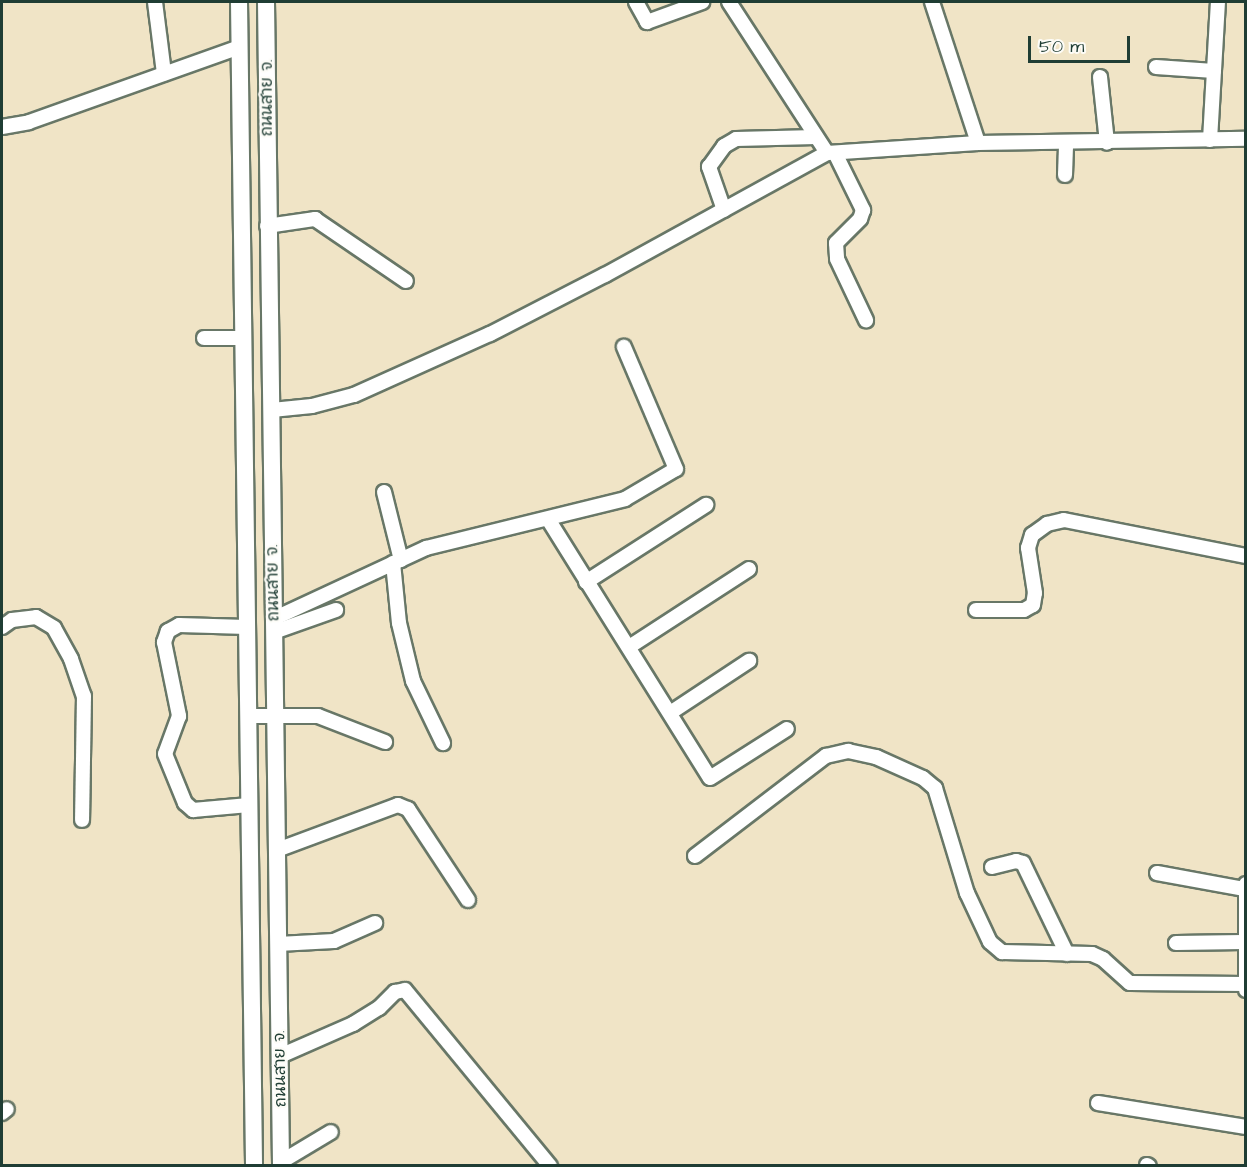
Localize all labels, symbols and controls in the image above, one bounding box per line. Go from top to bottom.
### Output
scale bar [1031,24,1133,62]
text: 50 m [1039,34,1084,59]
street label: ถนนสาย จ. [257,60,277,136]
street label: ถนนสาย จ. [263,544,283,622]
street label: ถนนสาย จ. [270,1030,290,1108]

